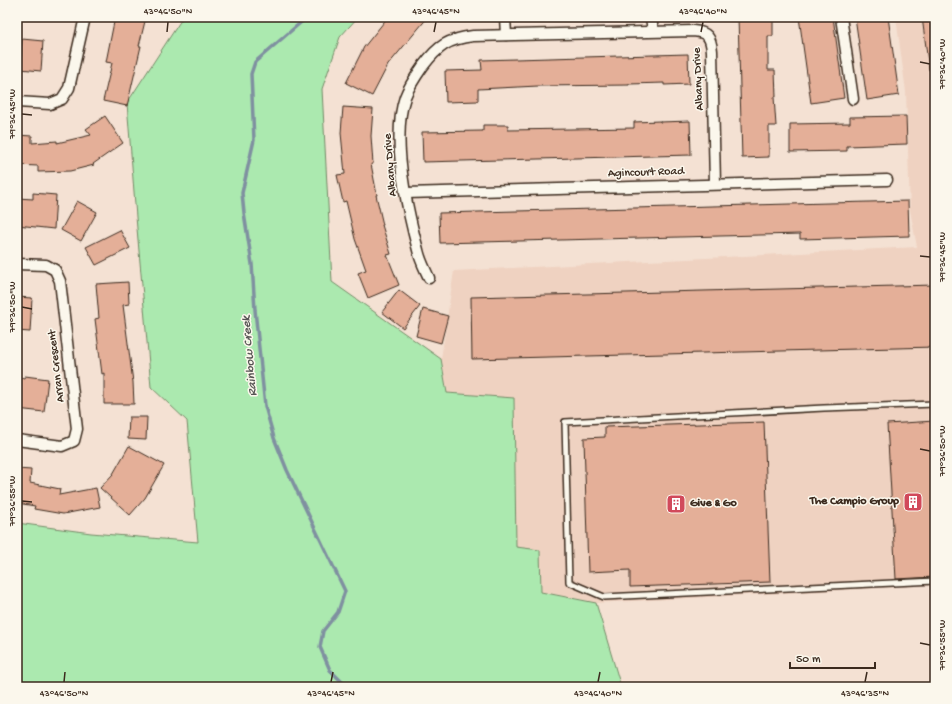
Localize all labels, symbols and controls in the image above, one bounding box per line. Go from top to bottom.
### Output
text: 43°46'50"N [144,6,193,18]
text: 43°46'45"N [412,6,460,18]
text: 43°46'40"N [679,6,727,18]
text: 79°36'40"W [937,38,949,90]
street label: Albany Drive [690,46,708,111]
text: 79°36'45"W [7,88,19,140]
street label: Albany Drive [381,132,401,197]
street label: Agincourt Road [608,165,685,181]
text: 79°36'45"W [937,231,949,283]
text: 79°36'50"W [7,281,19,334]
water label: Rainbow Creek [239,314,261,397]
street label: Arran Crescent [45,328,68,403]
text: 79°36'50"W [937,425,949,478]
text: 79°36'55"W [7,475,19,527]
building icon: The Campio Group [902,491,924,513]
building icon: Give & Go [665,493,687,515]
place label: The Campio Group [809,495,899,509]
place label: Give & Go [690,497,737,511]
text: 79°36'55"W [937,619,949,671]
scale bar [790,644,875,670]
text: 50 m [796,653,821,667]
text: 43°46'50"N [40,688,89,700]
text: 43°46'45"N [307,688,355,700]
text: 43°46'40"N [574,688,622,700]
text: 43°46'35"N [841,688,889,700]

